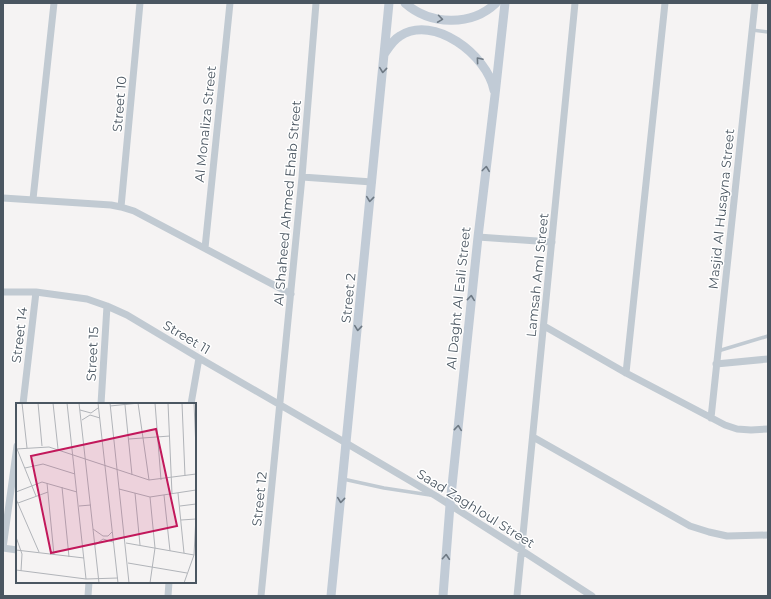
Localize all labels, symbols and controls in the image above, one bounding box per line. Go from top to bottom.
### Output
one-way arrow [437,14,443,23]
one-way arrow [477,58,484,65]
street label: Al Monaliza Street [191,65,219,183]
one-way arrow [379,67,388,73]
street label: Street 10 [109,75,129,133]
street label: Al Shaheed Ahmed Ehab Street [270,100,304,306]
street label: Masjid Al Husayna Street [705,128,737,290]
one-way arrow [481,166,490,172]
one-way arrow [366,196,375,202]
street label: Lamsah Aml Street [523,212,551,338]
street label: Al Daght Al Eali Street [443,226,473,370]
street label: Street 2 [337,272,359,324]
one-way arrow [467,295,476,301]
street label: Street 14 [8,306,30,364]
street label: Street 11 [161,317,213,357]
one-way arrow [353,325,362,331]
street label: Street 15 [83,326,101,382]
inset map [16,403,196,583]
one-way arrow [453,425,462,431]
street label: Saad Zaghloul Street [414,465,538,551]
street label: Street 12 [248,471,270,527]
one-way arrow [336,497,345,503]
one-way arrow [441,554,450,560]

